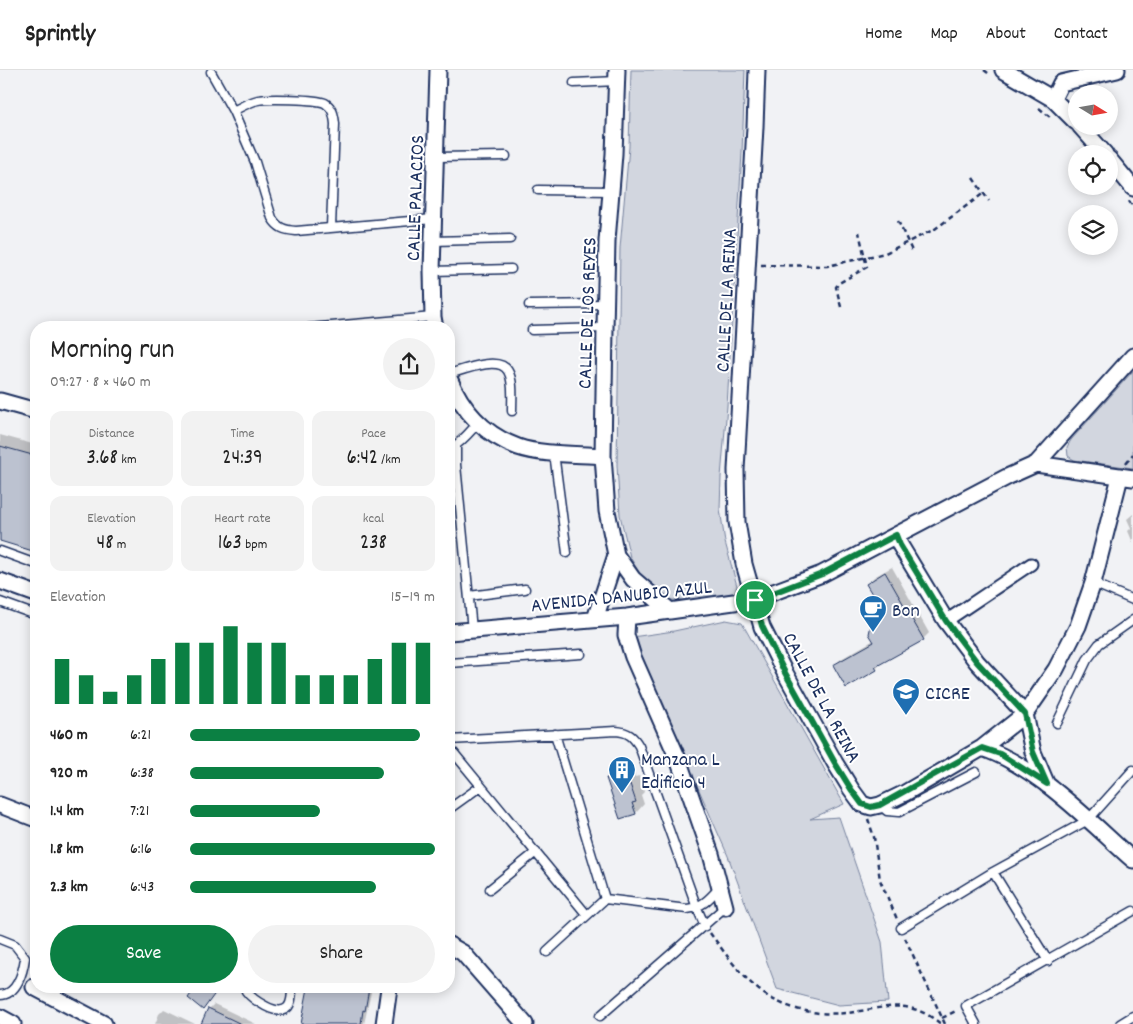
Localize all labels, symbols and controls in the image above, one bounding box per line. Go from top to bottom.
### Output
text: Sprintly [25,18,95,52]
text: Home [865,22,902,47]
text: Map [930,22,958,47]
text: About [986,22,1026,47]
text: Contact [1054,22,1108,47]
north arrow [1068,85,1118,135]
map controls [1068,85,1118,255]
street label: CALLE PALACIOS [401,134,433,262]
button: locate [1068,145,1118,195]
button: layers [1068,205,1118,255]
street label: CALLE DE LA REINA [710,227,746,373]
street label: CALLE DE LOS REYES [572,237,606,390]
text: Morning run [50,332,174,372]
button: share [383,338,435,390]
text: 09:27 · 8 × 460 m [50,371,151,394]
text: Distance [89,424,134,444]
text: Time [231,424,254,444]
text: Pace [361,424,386,444]
text: 3.68 [86,444,118,474]
text: 24:39 [222,444,263,474]
text: 6:42 [346,444,378,474]
text: km [118,450,137,470]
text: /km [378,450,401,470]
text: Elevation [87,509,136,529]
text: Heart rate [214,509,271,529]
text: kcal [363,509,384,529]
text: 48 [97,529,114,559]
text: 163 [218,529,242,559]
text: 238 [360,529,387,559]
text: m [114,535,126,555]
text: bpm [242,535,267,555]
street label: AVENIDA DANUBIO AZUL [530,575,713,621]
pin [734,579,776,621]
text: Elevation [50,586,106,609]
text: 15–19 m [391,586,435,609]
icon: arrive [741,586,769,614]
cafe icon: Bon [858,594,888,633]
place label: Bon [892,598,920,626]
street label: CALLE DE LA REINA [774,628,867,769]
school or university icon: CICRE [891,677,921,716]
place label: CICRE [925,681,970,709]
text: 460 m [50,724,88,747]
text: 6:21 [130,724,151,747]
place label: Manzana L Edificio 4 [641,747,720,798]
building icon: Manzana L Edificio 4 [607,755,637,794]
text: 920 m [50,762,88,785]
text: 6:38 [130,762,154,785]
text: 1.4 km [50,800,84,823]
text: 7:21 [130,800,149,823]
text: 1.8 km [50,838,84,861]
text: 6:16 [130,838,152,861]
text: 2.3 km [50,876,88,899]
text: 6:43 [130,876,154,899]
button: Save [50,925,238,983]
button: Share [248,925,435,983]

